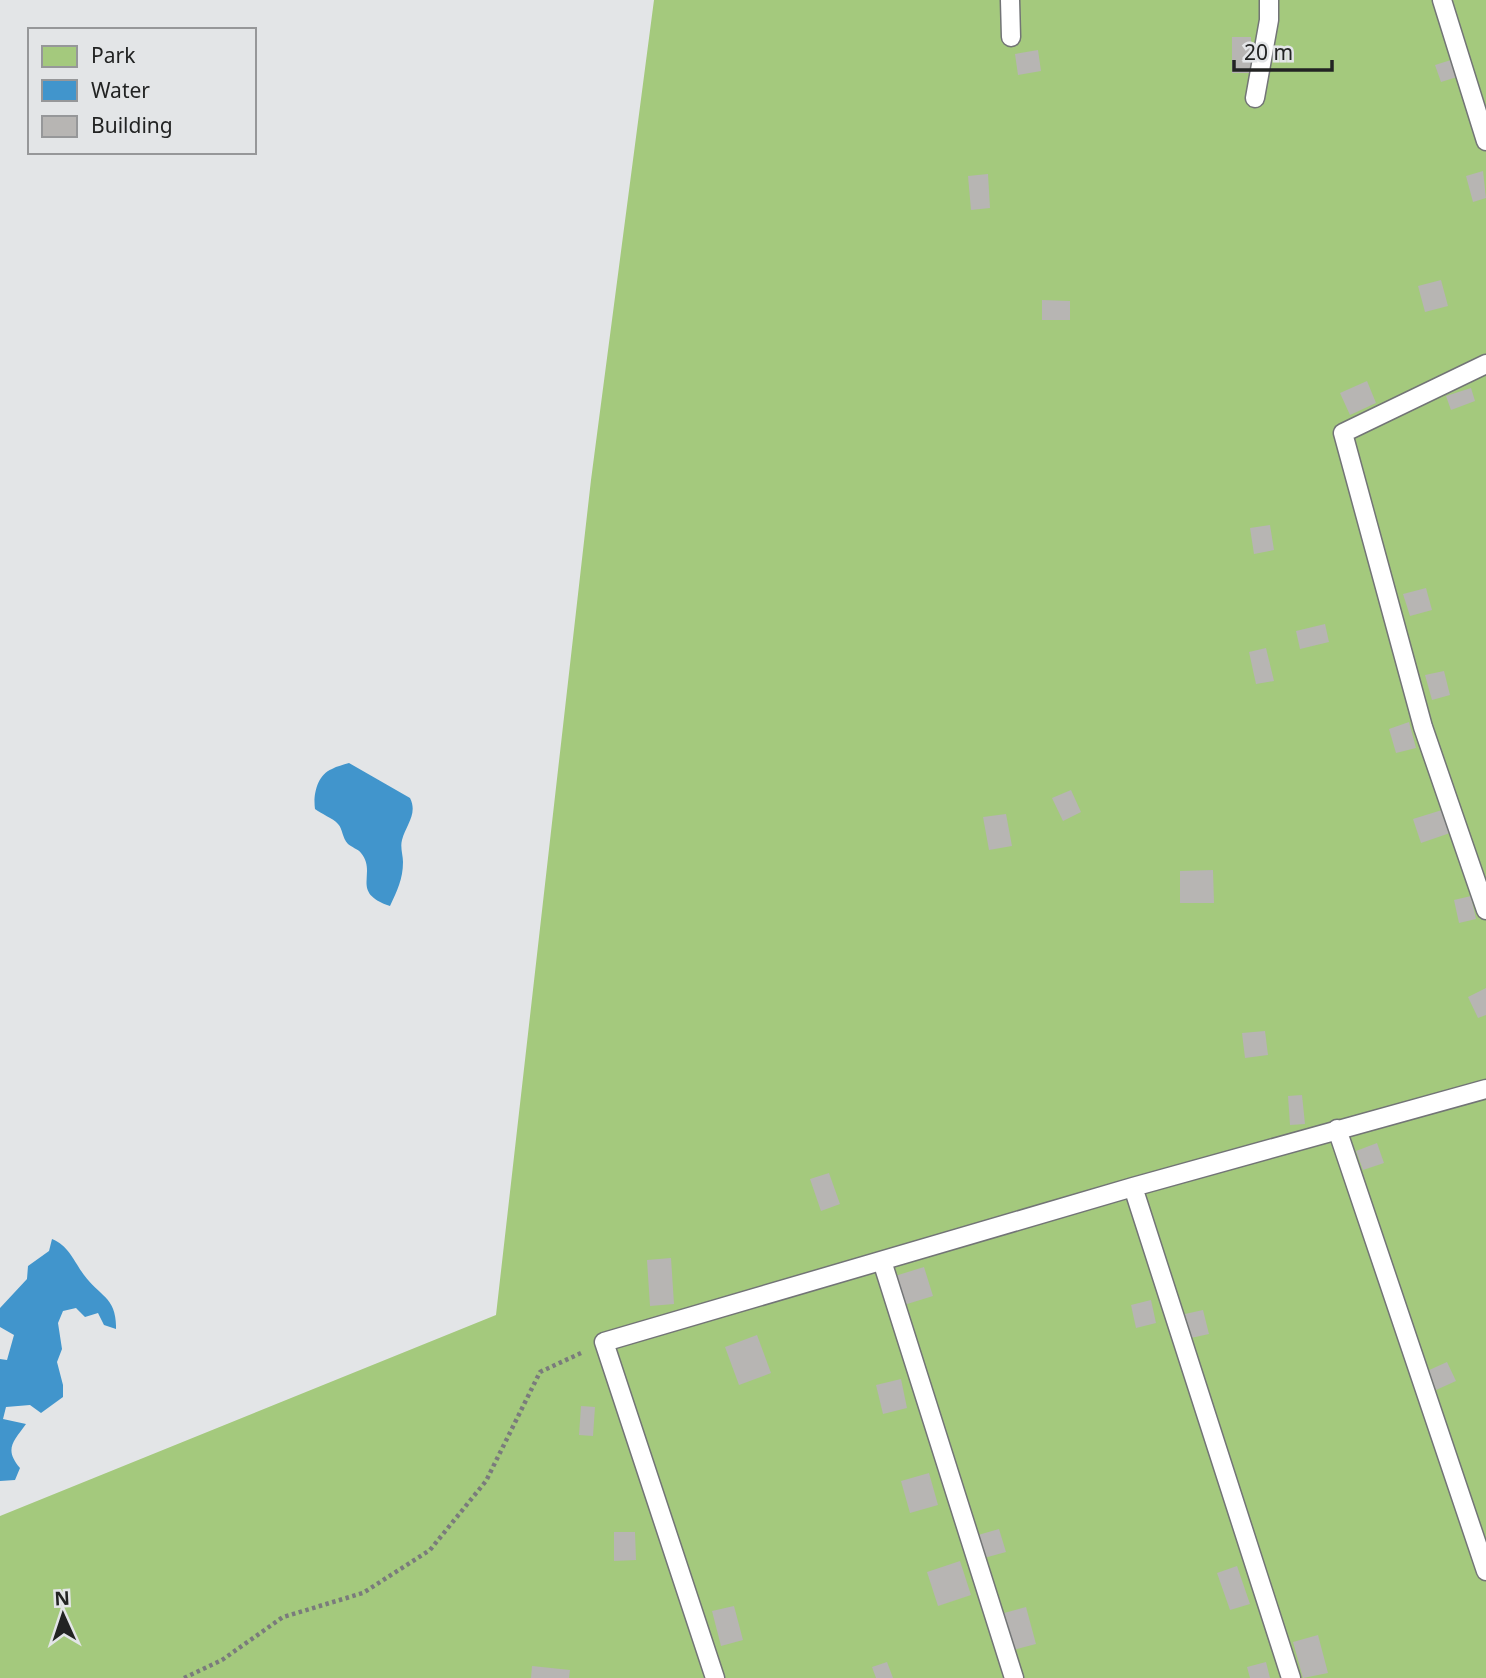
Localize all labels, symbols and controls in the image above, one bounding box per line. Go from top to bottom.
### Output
legend [28,28,256,154]
scale bar [1234,28,1332,72]
text: 20 m [1244,38,1293,66]
text: Park [91,41,136,69]
text: Water [91,76,150,104]
text: Building [91,111,173,139]
north arrow [28,1580,98,1650]
text: N [54,1585,71,1611]

